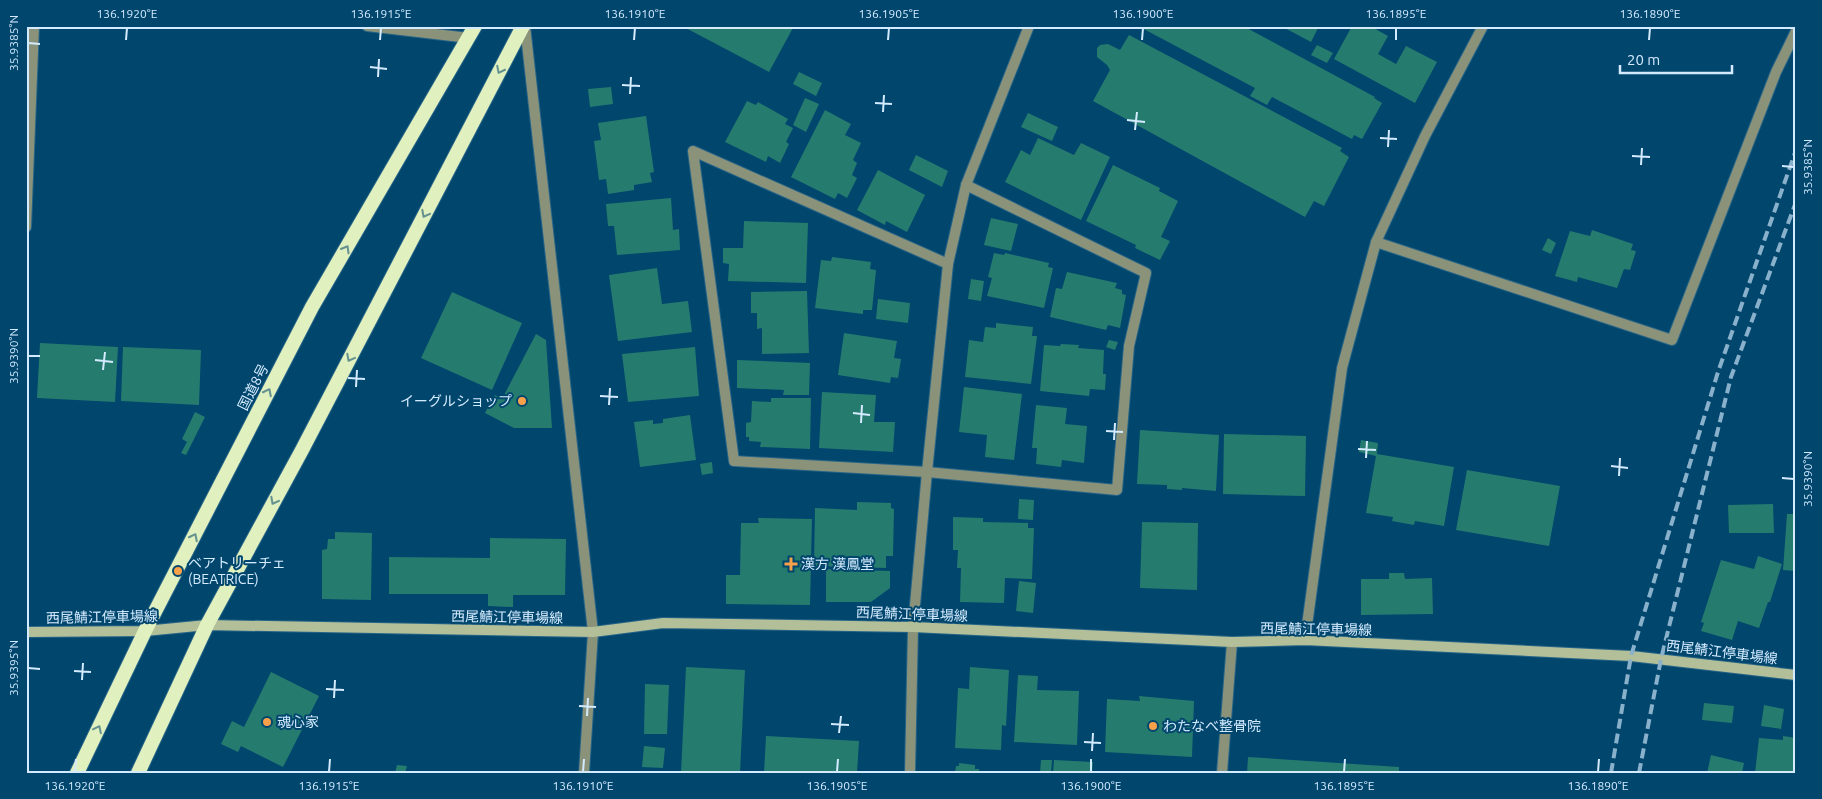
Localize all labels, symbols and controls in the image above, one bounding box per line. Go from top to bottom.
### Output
text: 136.1920°E [97,7,158,20]
text: 136.1915°E [351,7,412,20]
text: 136.1910°E [605,7,666,20]
text: 136.1905°E [859,7,920,20]
text: 136.1900°E [1113,7,1174,20]
text: 136.1895°E [1366,7,1427,20]
text: 136.1890°E [1620,7,1681,20]
text: 35.9385°N [7,15,20,71]
scale bar [1620,42,1732,74]
text: 20 m [1627,51,1660,68]
one-way arrow [496,65,506,74]
text: 35.9385°N [1801,139,1814,195]
one-way arrow [421,209,431,218]
one-way arrow [339,246,349,255]
text: 35.9390°N [7,328,20,384]
one-way arrow [346,353,356,362]
street label: 国道8号 [235,361,271,413]
one-way arrow [262,388,272,397]
place label: イーグルショップ [400,393,512,409]
marker: イーグルショップ [516,395,528,407]
text: 35.9390°N [1801,451,1814,507]
one-way arrow [270,496,280,505]
one-way arrow [188,533,198,542]
place label: ベアトリーチェ (BEATRICE) [188,555,286,587]
place label: 漢方 漢鳳堂 [801,556,874,572]
marker: 漢方 漢鳳堂 [785,558,797,570]
marker: ベアトリーチェ (BEATRICE) [172,565,184,577]
street label: 西尾鯖江停車場線 [856,604,968,624]
street label: 西尾鯖江停車場線 [46,608,158,626]
street label: 西尾鯖江停車場線 [451,608,563,626]
street label: 西尾鯖江停車場線 [1260,620,1372,638]
street label: 西尾鯖江停車場線 [1665,637,1779,667]
text: 35.9395°N [7,640,20,696]
place label: 魂心家 [277,714,319,730]
marker: 魂心家 [261,716,273,728]
place label: わたなべ整骨院 [1163,718,1261,734]
marker: わたなべ整骨院 [1147,720,1159,732]
one-way arrow [92,725,102,734]
text: 136.1920°E [45,779,106,792]
text: 136.1915°E [299,779,360,792]
text: 136.1910°E [553,779,614,792]
text: 136.1905°E [807,779,868,792]
text: 136.1900°E [1061,779,1122,792]
text: 136.1895°E [1314,779,1375,792]
text: 136.1890°E [1568,779,1629,792]

